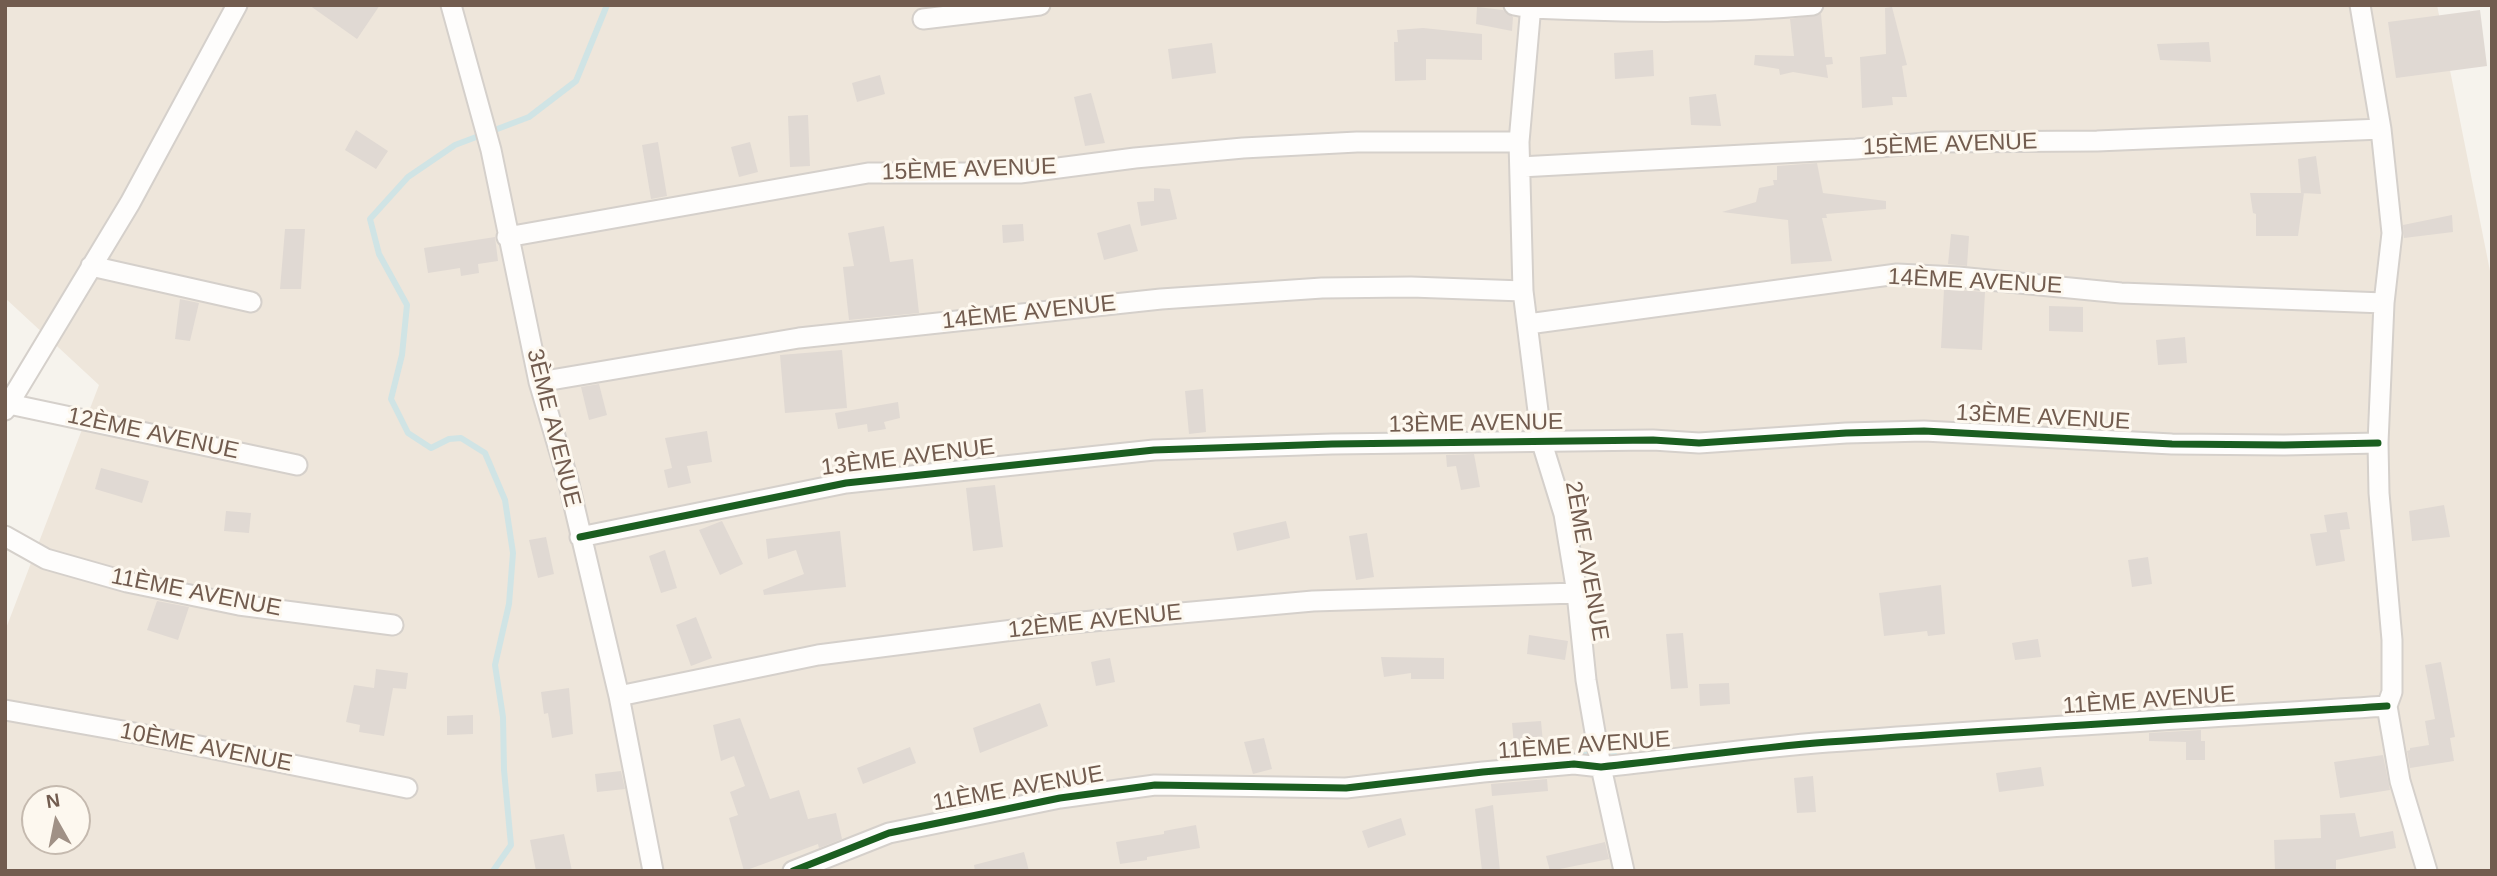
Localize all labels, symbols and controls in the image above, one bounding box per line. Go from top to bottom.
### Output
street label: 15ÈME AVENUE [1862,128,2038,162]
street label: 15ÈME AVENUE [881,153,1057,187]
street label: 14ÈME AVENUE [1887,264,2063,300]
street label: 14ÈME AVENUE [941,290,1117,336]
street label: 3ÈME AVENUE [520,346,586,510]
street label: 13ÈME AVENUE [1955,400,2131,436]
street label: 12ÈME AVENUE [65,402,241,466]
street label: 13ÈME AVENUE [1388,409,1564,439]
street label: 13ÈME AVENUE [820,434,996,482]
street label: 2ÈME AVENUE [1558,479,1614,643]
street label: 11ÈME AVENUE [108,563,284,623]
street label: 12ÈME AVENUE [1007,599,1183,645]
street label: 11ÈME AVENUE [2062,681,2236,721]
street label: 10ÈME AVENUE [118,718,294,778]
street label: 11ÈME AVENUE [1497,726,1671,766]
street label: 11ÈME AVENUE [930,760,1106,818]
north arrow [21,785,91,855]
text: N [45,789,61,812]

